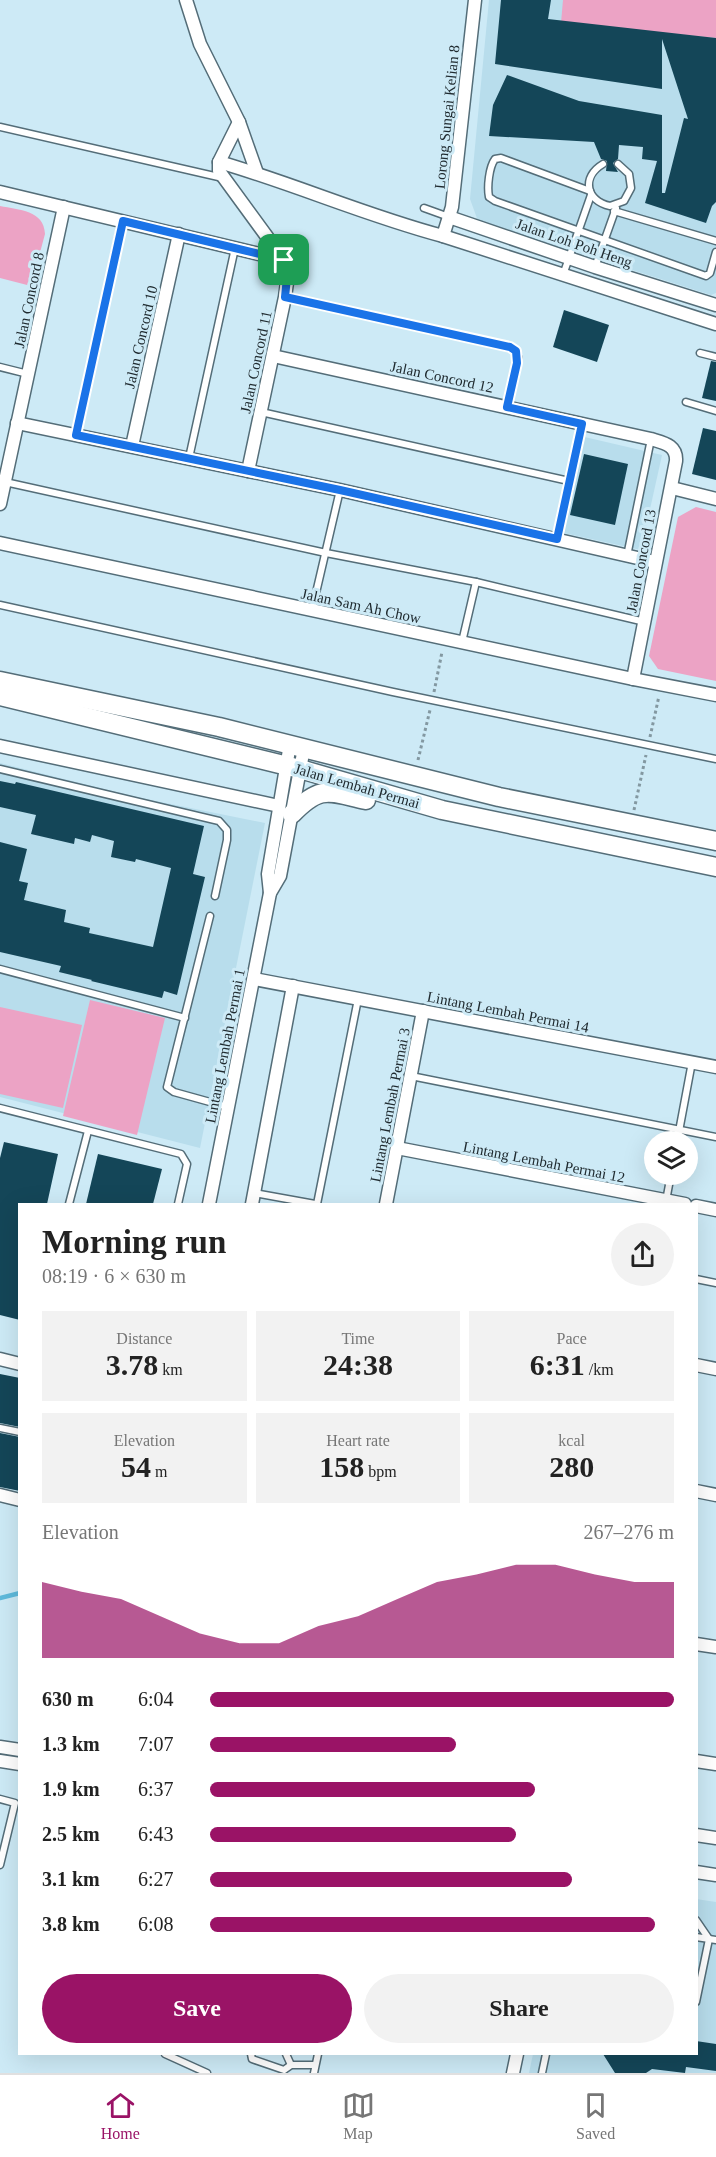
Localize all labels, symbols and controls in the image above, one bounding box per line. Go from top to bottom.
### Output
street label: Lorong Sungai Kelian 8 [431,44,463,190]
street label: Jalan Loh Poh Heng [514,216,635,271]
pin [258,234,309,285]
icon: arrive [267,243,300,276]
street label: Jalan Concord 8 [11,251,47,349]
street label: Jalan Concord 10 [121,284,161,390]
street label: Jalan Concord 11 [237,309,275,415]
street label: Jalan Concord 12 [389,358,495,396]
street label: Jalan Concord 13 [623,508,659,614]
street label: Jalan Sam Ah Chow [300,585,423,627]
street label: Jalan Lembah Permai [292,760,422,812]
street label: Lintang Lembah Permai 1 [202,967,248,1125]
street label: Lintang Lembah Permai 14 [426,988,591,1036]
street label: Lintang Lembah Permai 3 [367,1026,413,1184]
map controls [644,1131,698,1185]
button: layers [644,1131,698,1185]
street label: Lintang Lembah Permai 12 [462,1138,626,1186]
button: share [611,1223,674,1286]
text: Morning run [42,1224,226,1260]
text: 08:19 · 6 × 630 m [42,1265,186,1287]
text: Distance [116,1330,172,1347]
text: Time [341,1330,375,1347]
text: Pace [557,1330,587,1347]
text: 3.78 [106,1348,158,1381]
text: 24:38 [323,1348,393,1381]
text: 6:31 [530,1348,585,1381]
text: km [158,1361,183,1378]
text: /km [585,1361,614,1378]
text: Elevation [114,1432,175,1449]
text: Heart rate [326,1432,390,1449]
text: kcal [558,1432,585,1449]
text: 54 [121,1450,151,1483]
text: 158 [319,1450,364,1483]
text: 280 [549,1450,594,1483]
text: m [151,1463,168,1480]
text: bpm [364,1463,397,1480]
text: Elevation [42,1521,119,1543]
text: 267–276 m [583,1521,674,1543]
text: 630 m [42,1688,94,1710]
text: 6:04 [138,1688,174,1710]
text: 1.3 km [42,1733,100,1755]
text: 7:07 [138,1733,174,1755]
text: 1.9 km [42,1778,100,1800]
text: 6:37 [138,1778,174,1800]
text: 2.5 km [42,1823,100,1845]
text: 6:43 [138,1823,174,1845]
text: 3.1 km [42,1868,100,1890]
text: 6:27 [138,1868,174,1890]
text: 3.8 km [42,1913,100,1935]
text: 6:08 [138,1913,174,1935]
button: Save [42,1974,352,2043]
button: Share [364,1974,674,2043]
tab: Home [101,2089,140,2143]
tab: Map [342,2089,375,2143]
tab: Saved [576,2089,615,2143]

